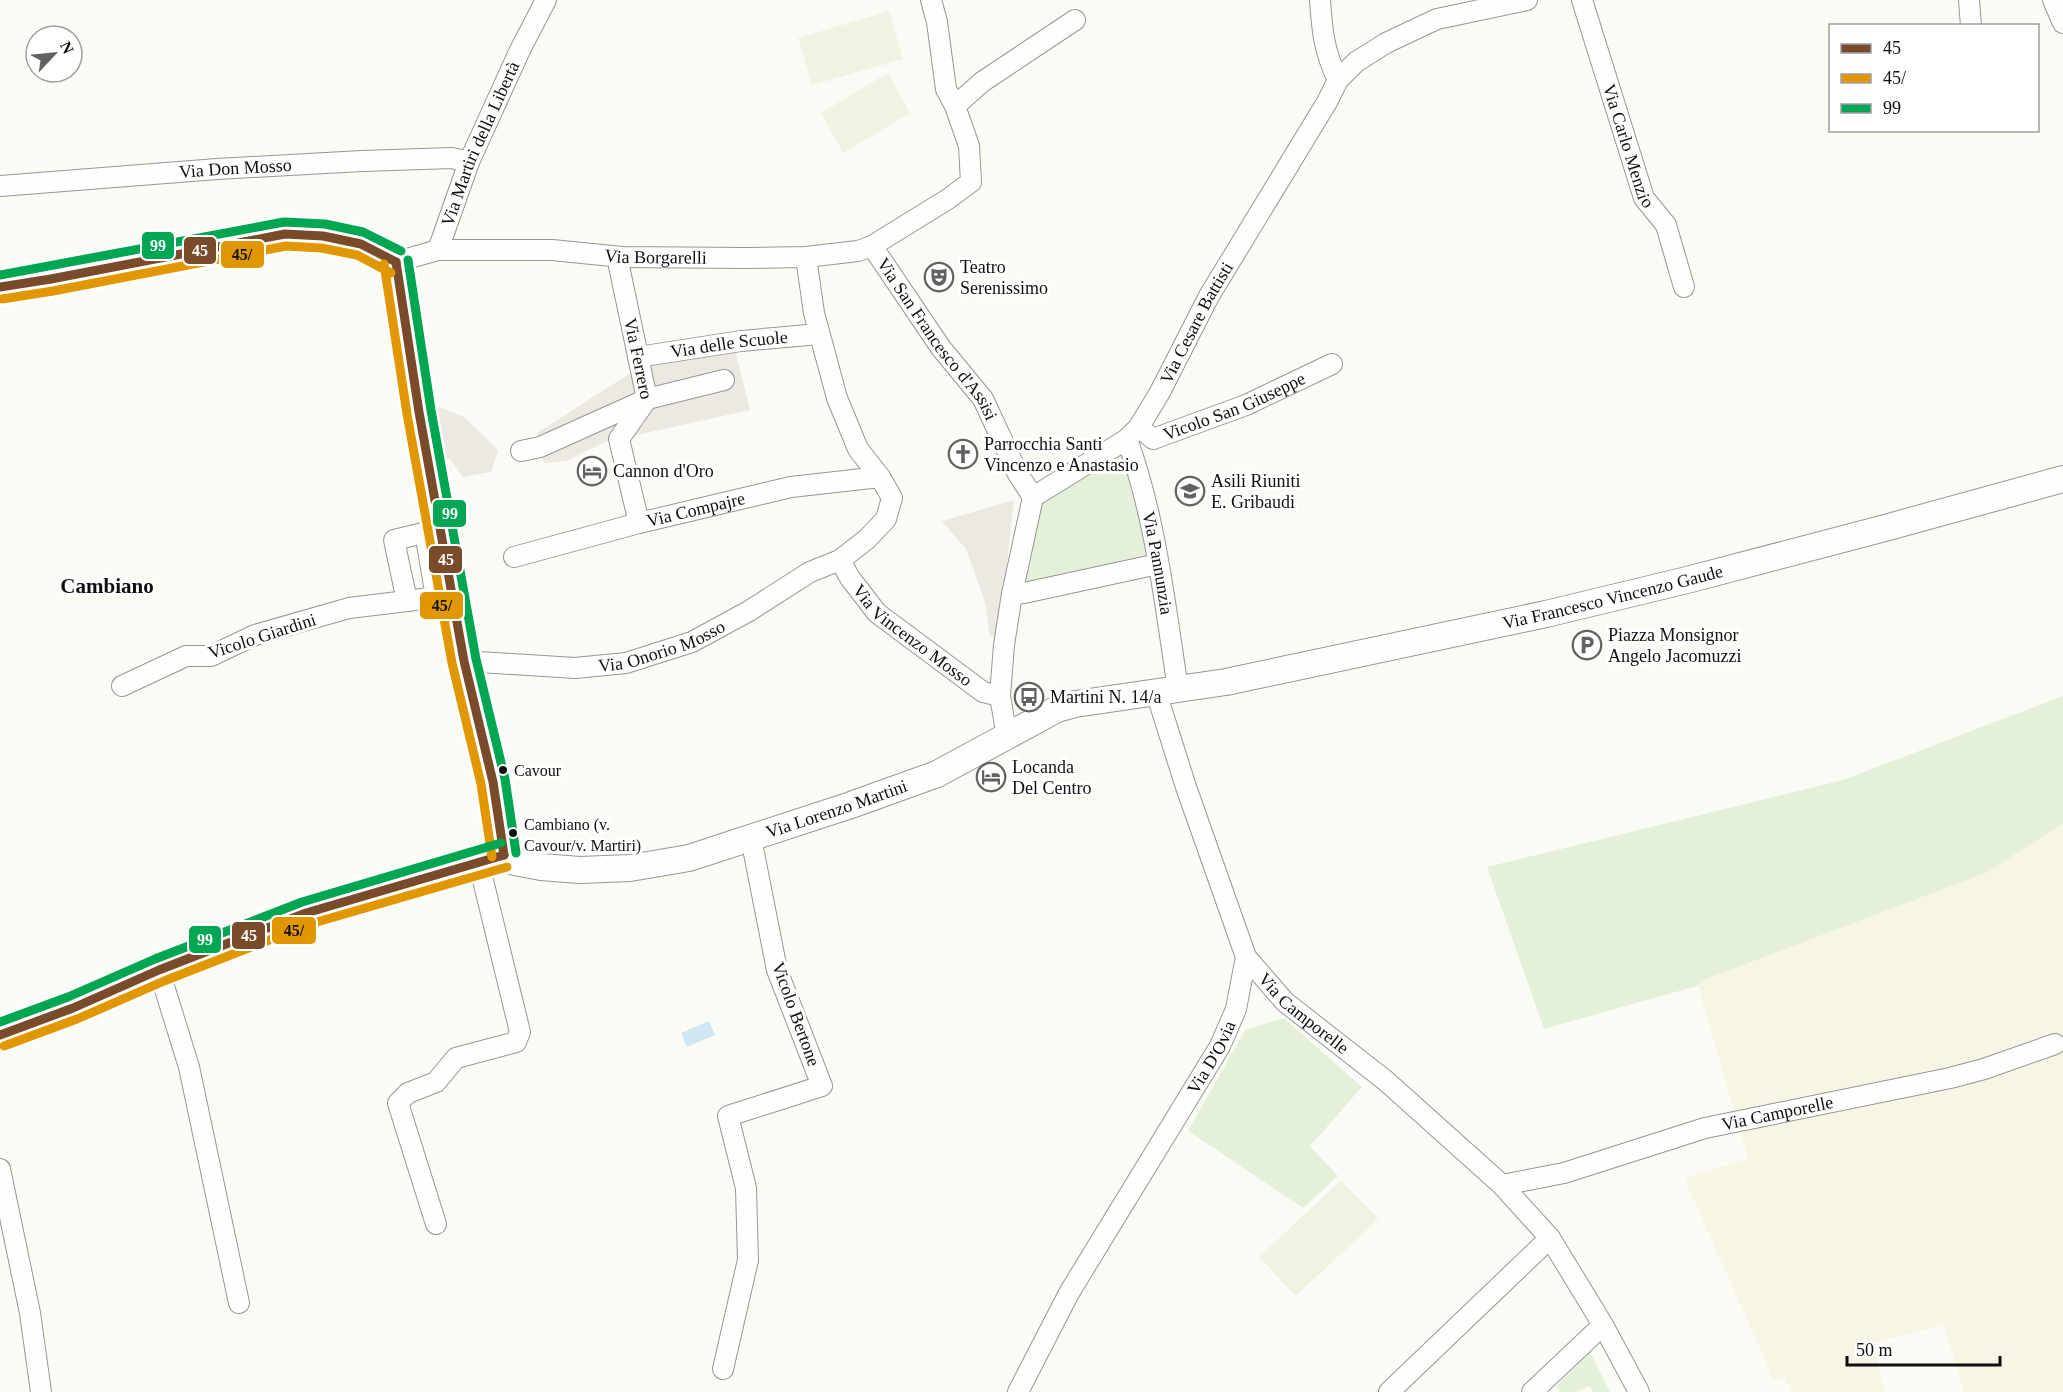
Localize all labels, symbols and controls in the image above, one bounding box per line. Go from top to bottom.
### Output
north arrow [24,24,84,84]
legend [1829,24,2039,132]
text: 45 [1883,38,1901,58]
text: N [57,39,77,57]
street label: Via Martiri della Libertà [437,58,523,229]
text: 45/ [1883,68,1906,88]
street label: Via Carlo Menzio [1599,81,1658,212]
text: 99 [1883,98,1901,118]
street label: Via Don Mosso [178,155,292,182]
line badge: 99 [141,231,175,260]
line badge: 45 [183,236,217,265]
text: 99 [150,237,166,254]
line badge: 45/ [220,240,265,269]
text: 45 [192,242,208,259]
street label: Via Borgarelli [604,245,707,268]
text: 45/ [232,246,253,263]
street label: Via San Francesco d'Assisi [873,254,1001,423]
place label: Teatro Serenissimo [960,257,1048,298]
street label: Via Cesare Battisti [1156,258,1237,387]
theatre icon: Teatro Serenissimo [923,261,955,293]
street label: Via Ferrero [620,316,657,401]
street label: Via delle Scuole [669,327,788,362]
street label: Vicolo San Giuseppe [1160,368,1309,444]
place label: Parrocchia Santi Vincenzo e Anastasio [984,434,1139,475]
church icon: Parrocchia Santi Vincenzo e Anastasio [947,438,979,470]
hotel icon: Cannon d'Oro [576,455,608,487]
place label: Cannon d'Oro [613,461,714,481]
place label: Asili Riuniti E. Gribaudi [1211,471,1301,512]
school or university icon: Asili Riuniti E. Gribaudi [1174,475,1206,507]
street label: Via Compajre [645,488,747,531]
line badge: 99 [432,499,467,528]
text: 99 [442,505,458,522]
street label: Via Pannunzia [1138,510,1177,616]
line badge: 45 [428,545,463,574]
text: 45 [438,551,454,568]
street label: Via Francesco Vincenzo Gaude [1501,561,1725,633]
district label: Cambiano [60,574,154,598]
street label: Via Vincenzo Mosso [849,580,976,690]
line badge: 45/ [419,591,464,620]
text: 45/ [432,597,453,614]
street label: Vicolo Giardini [205,609,319,663]
street label: Via Onorio Mosso [597,616,728,676]
place label: Piazza Monsignor Angelo Jacomuzzi [1608,625,1741,666]
parking icon: Piazza Monsignor Angelo Jacomuzzi [1571,629,1603,661]
bus stop icon: Martini N. 14/a [1013,681,1045,713]
place label: Martini N. 14/a [1050,687,1161,707]
place label: Locanda Del Centro [1012,757,1091,798]
hotel icon: Locanda Del Centro [975,761,1007,793]
place label: Cavour [514,762,562,779]
marker: Cavour [497,764,509,776]
street label: Via Lorenzo Martini [763,776,910,842]
place label: Cambiano (v. Cavour/v. Martiri) [524,816,641,855]
marker: Cambiano (v. Cavour/v. Martiri) [507,827,519,839]
line badge: 45/ [271,916,317,945]
line badge: 45 [231,921,266,950]
text: 45/ [284,922,305,939]
line badge: 99 [188,925,222,954]
text: 45 [241,927,257,944]
text: 99 [197,931,213,948]
street label: Vicolo Bertone [768,959,824,1069]
street label: Via Camporelle [1254,969,1353,1058]
street label: Via D'Ovia [1183,1018,1240,1097]
street label: Via Camporelle [1720,1092,1835,1134]
scale bar [1847,1329,2000,1367]
text: 50 m [1856,1340,1893,1360]

